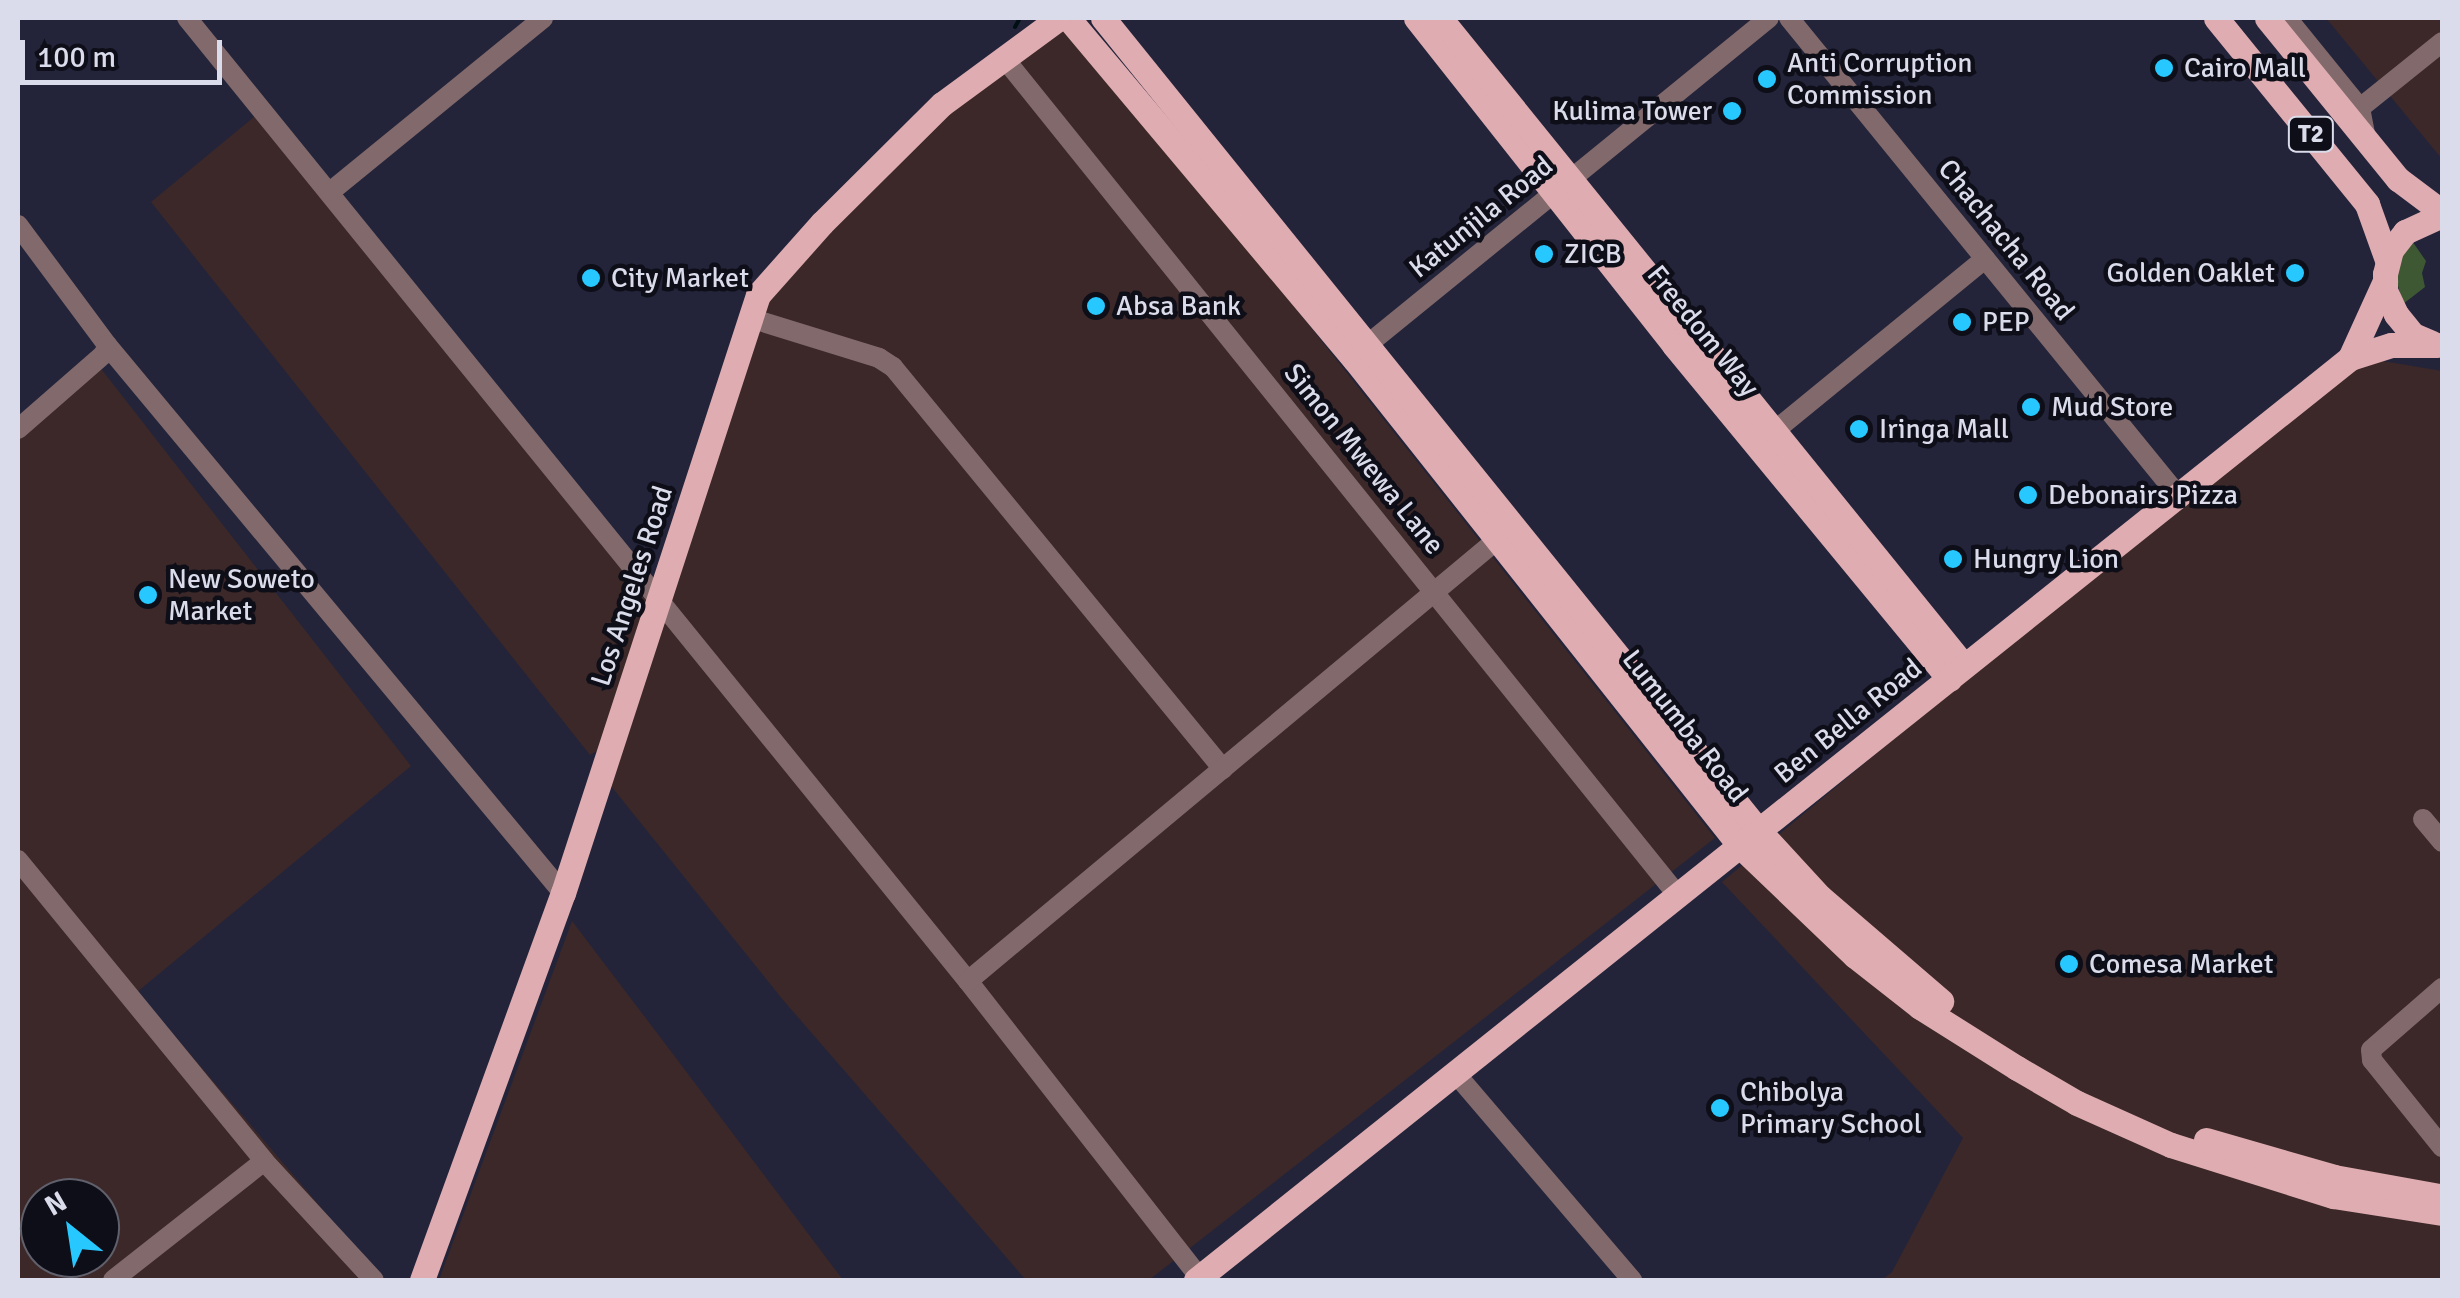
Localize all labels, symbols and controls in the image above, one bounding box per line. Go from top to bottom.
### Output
scale bar [25,20,228,82]
text: 100 m [37,39,116,76]
place label: Anti Corruption Commission [1787,46,1973,112]
place label: Cairo Mall [2184,51,2306,85]
marker: Cairo Mall [2153,57,2175,79]
marker: Anti Corruption Commission [1756,68,1778,90]
place label: Kulima Tower [1552,94,1712,128]
marker: Kulima Tower [1721,100,1743,122]
road number: T2 [2286,114,2336,154]
street label: Katunjila Road [1402,149,1560,285]
street label: Chachacha Road [1931,153,2081,327]
place label: ZICB [1564,237,1622,271]
marker: ZICB [1533,243,1555,265]
place label: Golden Oaklet [2106,256,2275,290]
street label: Freedom Way [1640,259,1766,403]
place label: City Market [611,261,749,295]
marker: Golden Oaklet [2284,262,2306,284]
marker: City Market [580,267,602,289]
place label: Absa Bank [1116,289,1241,323]
marker: Absa Bank [1085,295,1107,317]
place label: PEP [1982,305,2030,339]
marker: PEP [1951,311,1973,333]
street label: Simon Mwewa Lane [1277,357,1451,561]
place label: Mud Store [2051,390,2173,424]
marker: Mud Store [2020,396,2042,418]
place label: Iringa Mall [1879,412,2009,446]
marker: Iringa Mall [1848,418,1870,440]
place label: Debonairs Pizza [2048,478,2238,512]
street label: Los Angeles Road [584,482,680,690]
marker: Debonairs Pizza [2017,484,2039,506]
place label: Hungry Lion [1973,542,2119,576]
marker: Hungry Lion [1942,548,1964,570]
place label: New Soweto Market [168,562,315,628]
marker: New Soweto Market [137,584,159,606]
street label: Lumumba Road [1615,643,1755,809]
street label: Ben Bella Road [1768,651,1928,791]
place label: Comesa Market [2089,947,2274,981]
marker: Comesa Market [2058,953,2080,975]
place label: Chibolya Primary School [1740,1075,1922,1141]
marker: Chibolya Primary School [1709,1097,1731,1119]
north arrow [20,1178,120,1278]
text: N [39,1184,73,1223]

